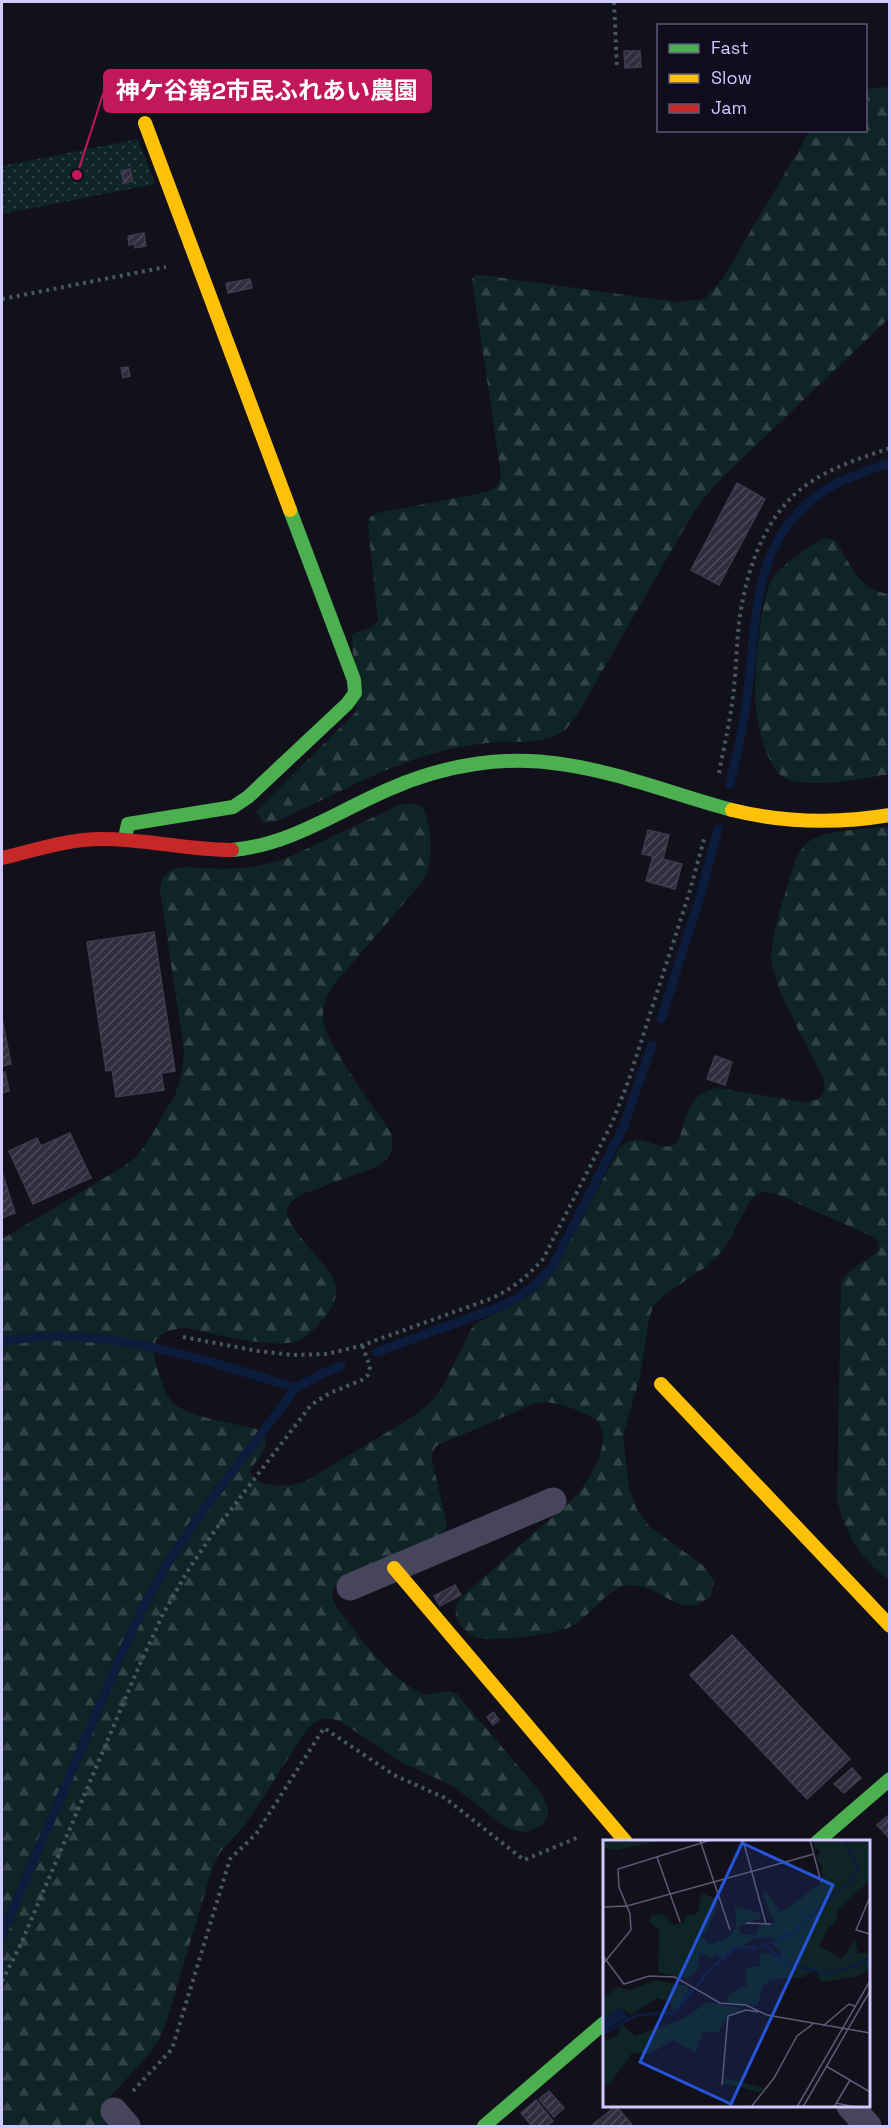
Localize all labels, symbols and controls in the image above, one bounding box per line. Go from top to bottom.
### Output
legend [657,24,867,132]
text: Fast [711,36,748,59]
text: Slow [711,66,752,89]
callout: 神ケ谷第2市民ふれあい農園 [104,70,431,112]
text: 神ケ谷第2市民ふれあい農園 [116,75,418,106]
text: Jam [711,96,747,119]
inset map [603,1840,870,2107]

